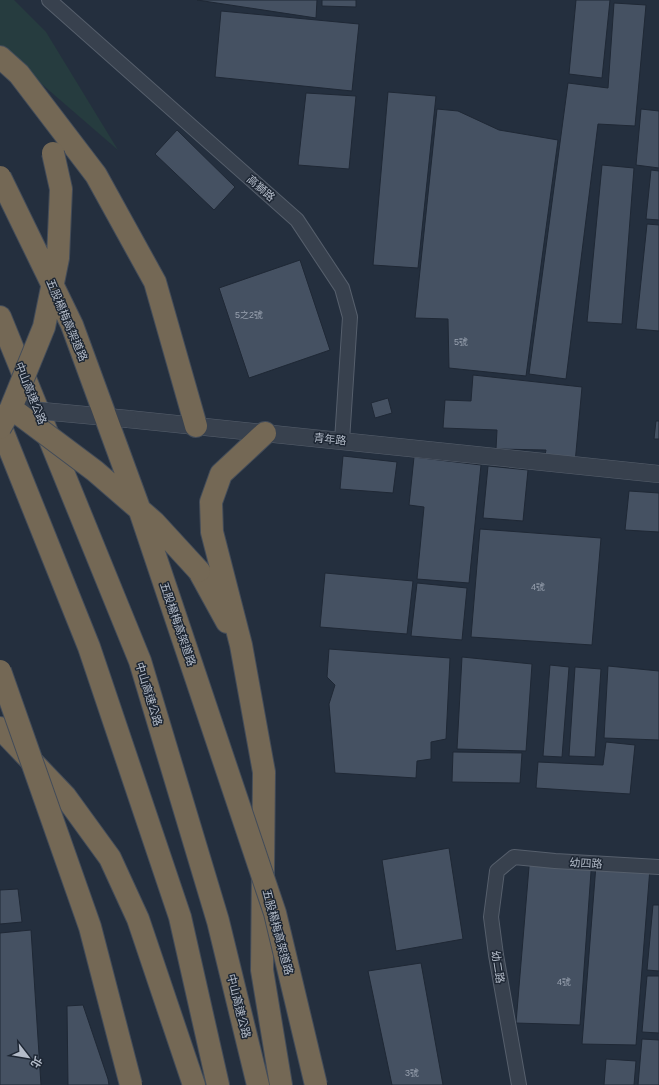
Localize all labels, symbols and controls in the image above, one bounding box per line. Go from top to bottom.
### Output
street label: 高獅路 [245,173,277,203]
street label: 五股楊梅高架道路 [44,277,90,363]
house number: 5之2號 [235,310,263,320]
house number: 5號 [454,337,468,347]
street label: 中山高速公路 [13,360,49,426]
street label: 青年路 [313,431,347,447]
street label: 五股楊梅高架道路 [158,580,198,668]
house number: 4號 [531,582,545,592]
street label: 中山高速公路 [134,661,164,727]
street label: 幼四路 [569,856,603,870]
street label: 五股楊梅高架道路 [261,888,295,976]
street label: 幼二路 [489,950,507,984]
street label: 中山高速公路 [225,973,253,1039]
house number: 4號 [557,977,571,987]
north arrow [8,1037,48,1077]
text: 北 [29,1054,45,1070]
house number: 3號 [405,1068,419,1078]

